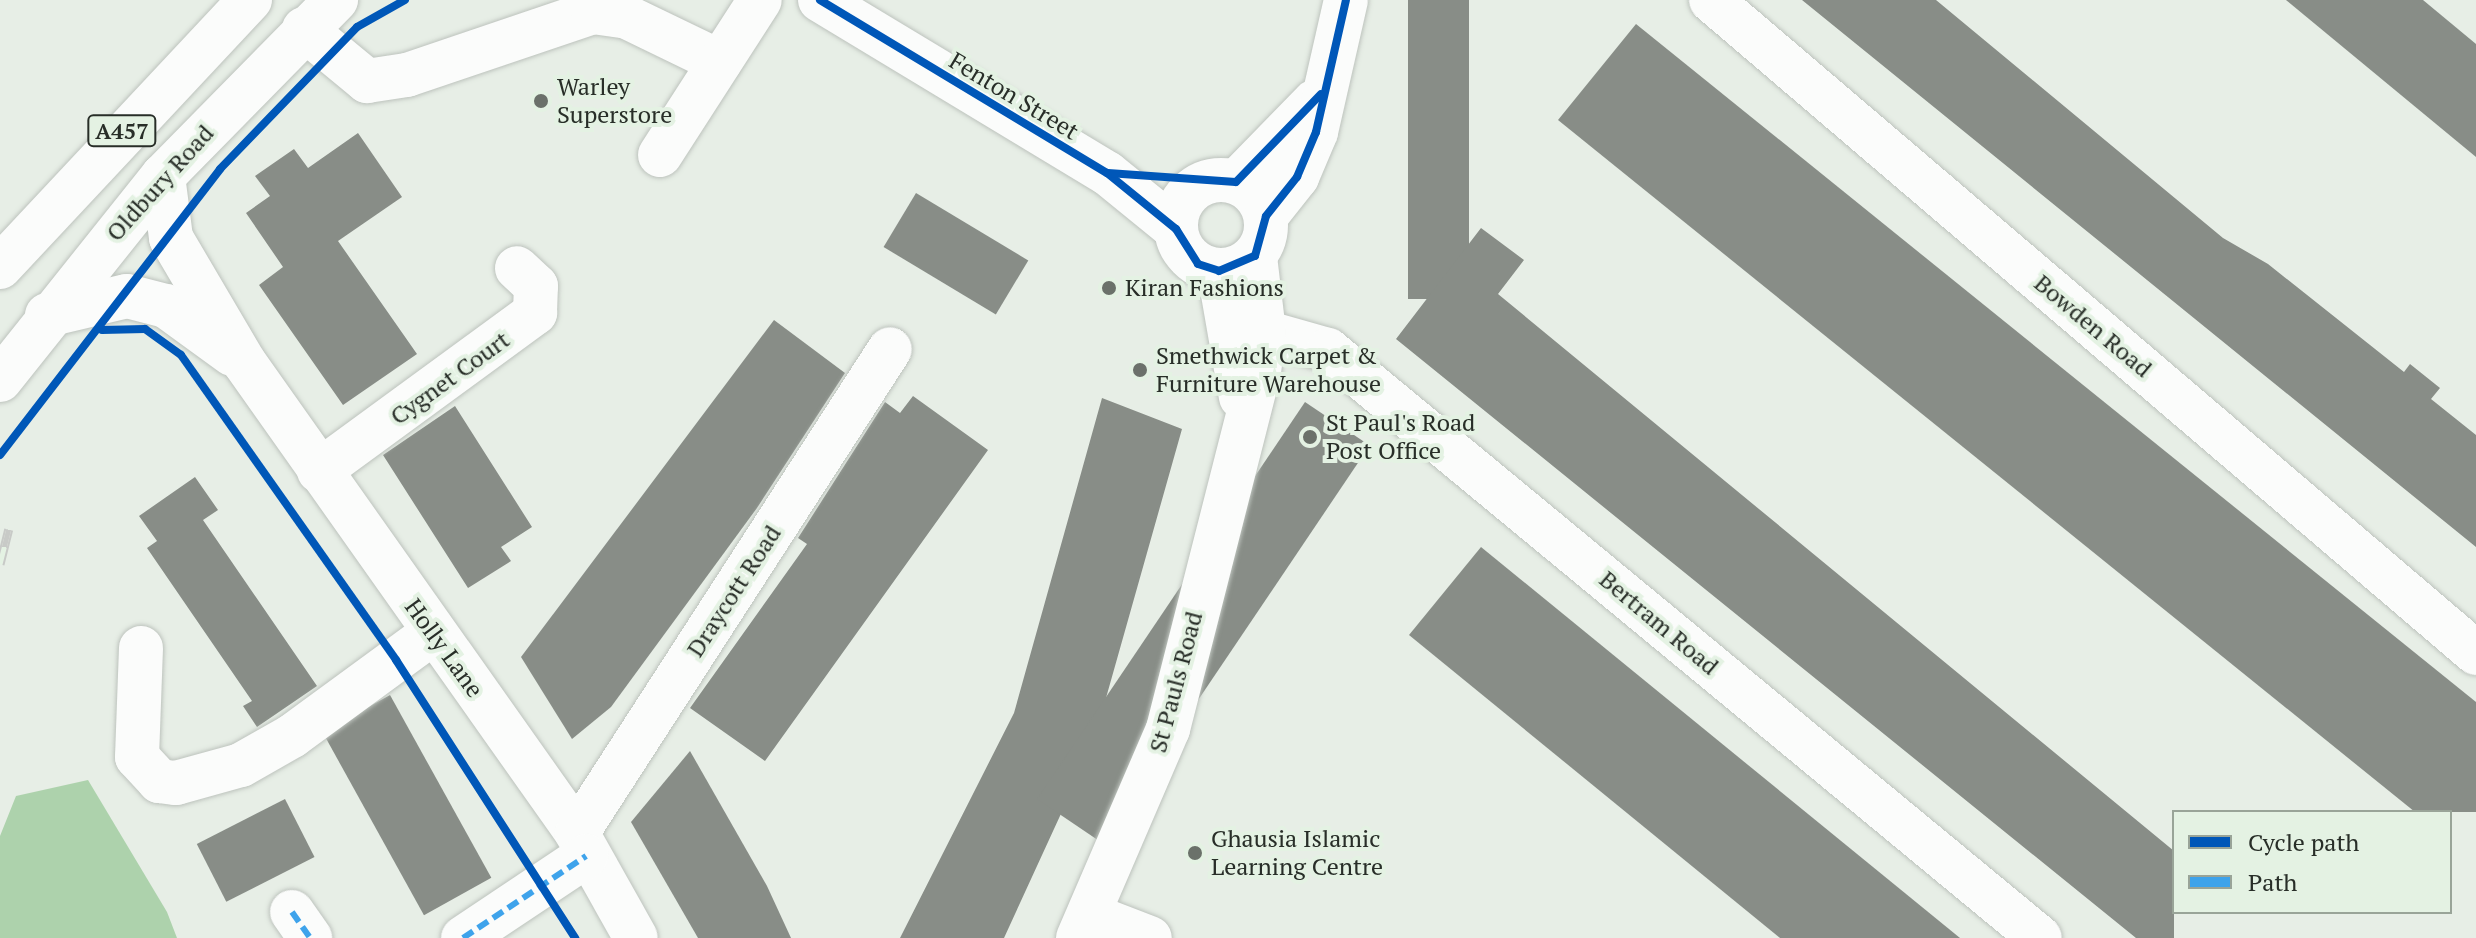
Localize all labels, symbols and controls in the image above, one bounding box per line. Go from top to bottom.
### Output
street label: Fenton Street [944,46,1084,146]
place label: Warley Superstore [557,73,672,129]
marker: Warley Superstore [532,92,550,110]
road number: A457 [86,113,158,149]
street label: Oldbury Road [100,119,220,247]
street label: Bowden Road [2028,269,2158,383]
place label: Kiran Fashions [1125,274,1284,302]
marker: Kiran Fashions [1100,279,1118,297]
street label: Cygnet Court [385,325,515,431]
place label: Smethwick Carpet & Furniture Warehouse [1156,342,1381,398]
marker: Smethwick Carpet & Furniture Warehouse [1131,361,1149,379]
place label: St Paul's Road Post Office [1326,409,1475,465]
marker: St Paul's Road Post Office [1301,428,1319,446]
street label: Draycott Road [681,520,787,662]
street label: Bertram Road [1594,565,1724,681]
street label: Holly Lane [399,593,489,703]
street label: St Pauls Road [1143,608,1209,756]
legend [2172,810,2452,914]
place label: Ghausia Islamic Learning Centre [1211,825,1383,881]
text: Cycle path [2248,826,2359,858]
marker: Ghausia Islamic Learning Centre [1186,844,1204,862]
text: Path [2248,866,2297,898]

